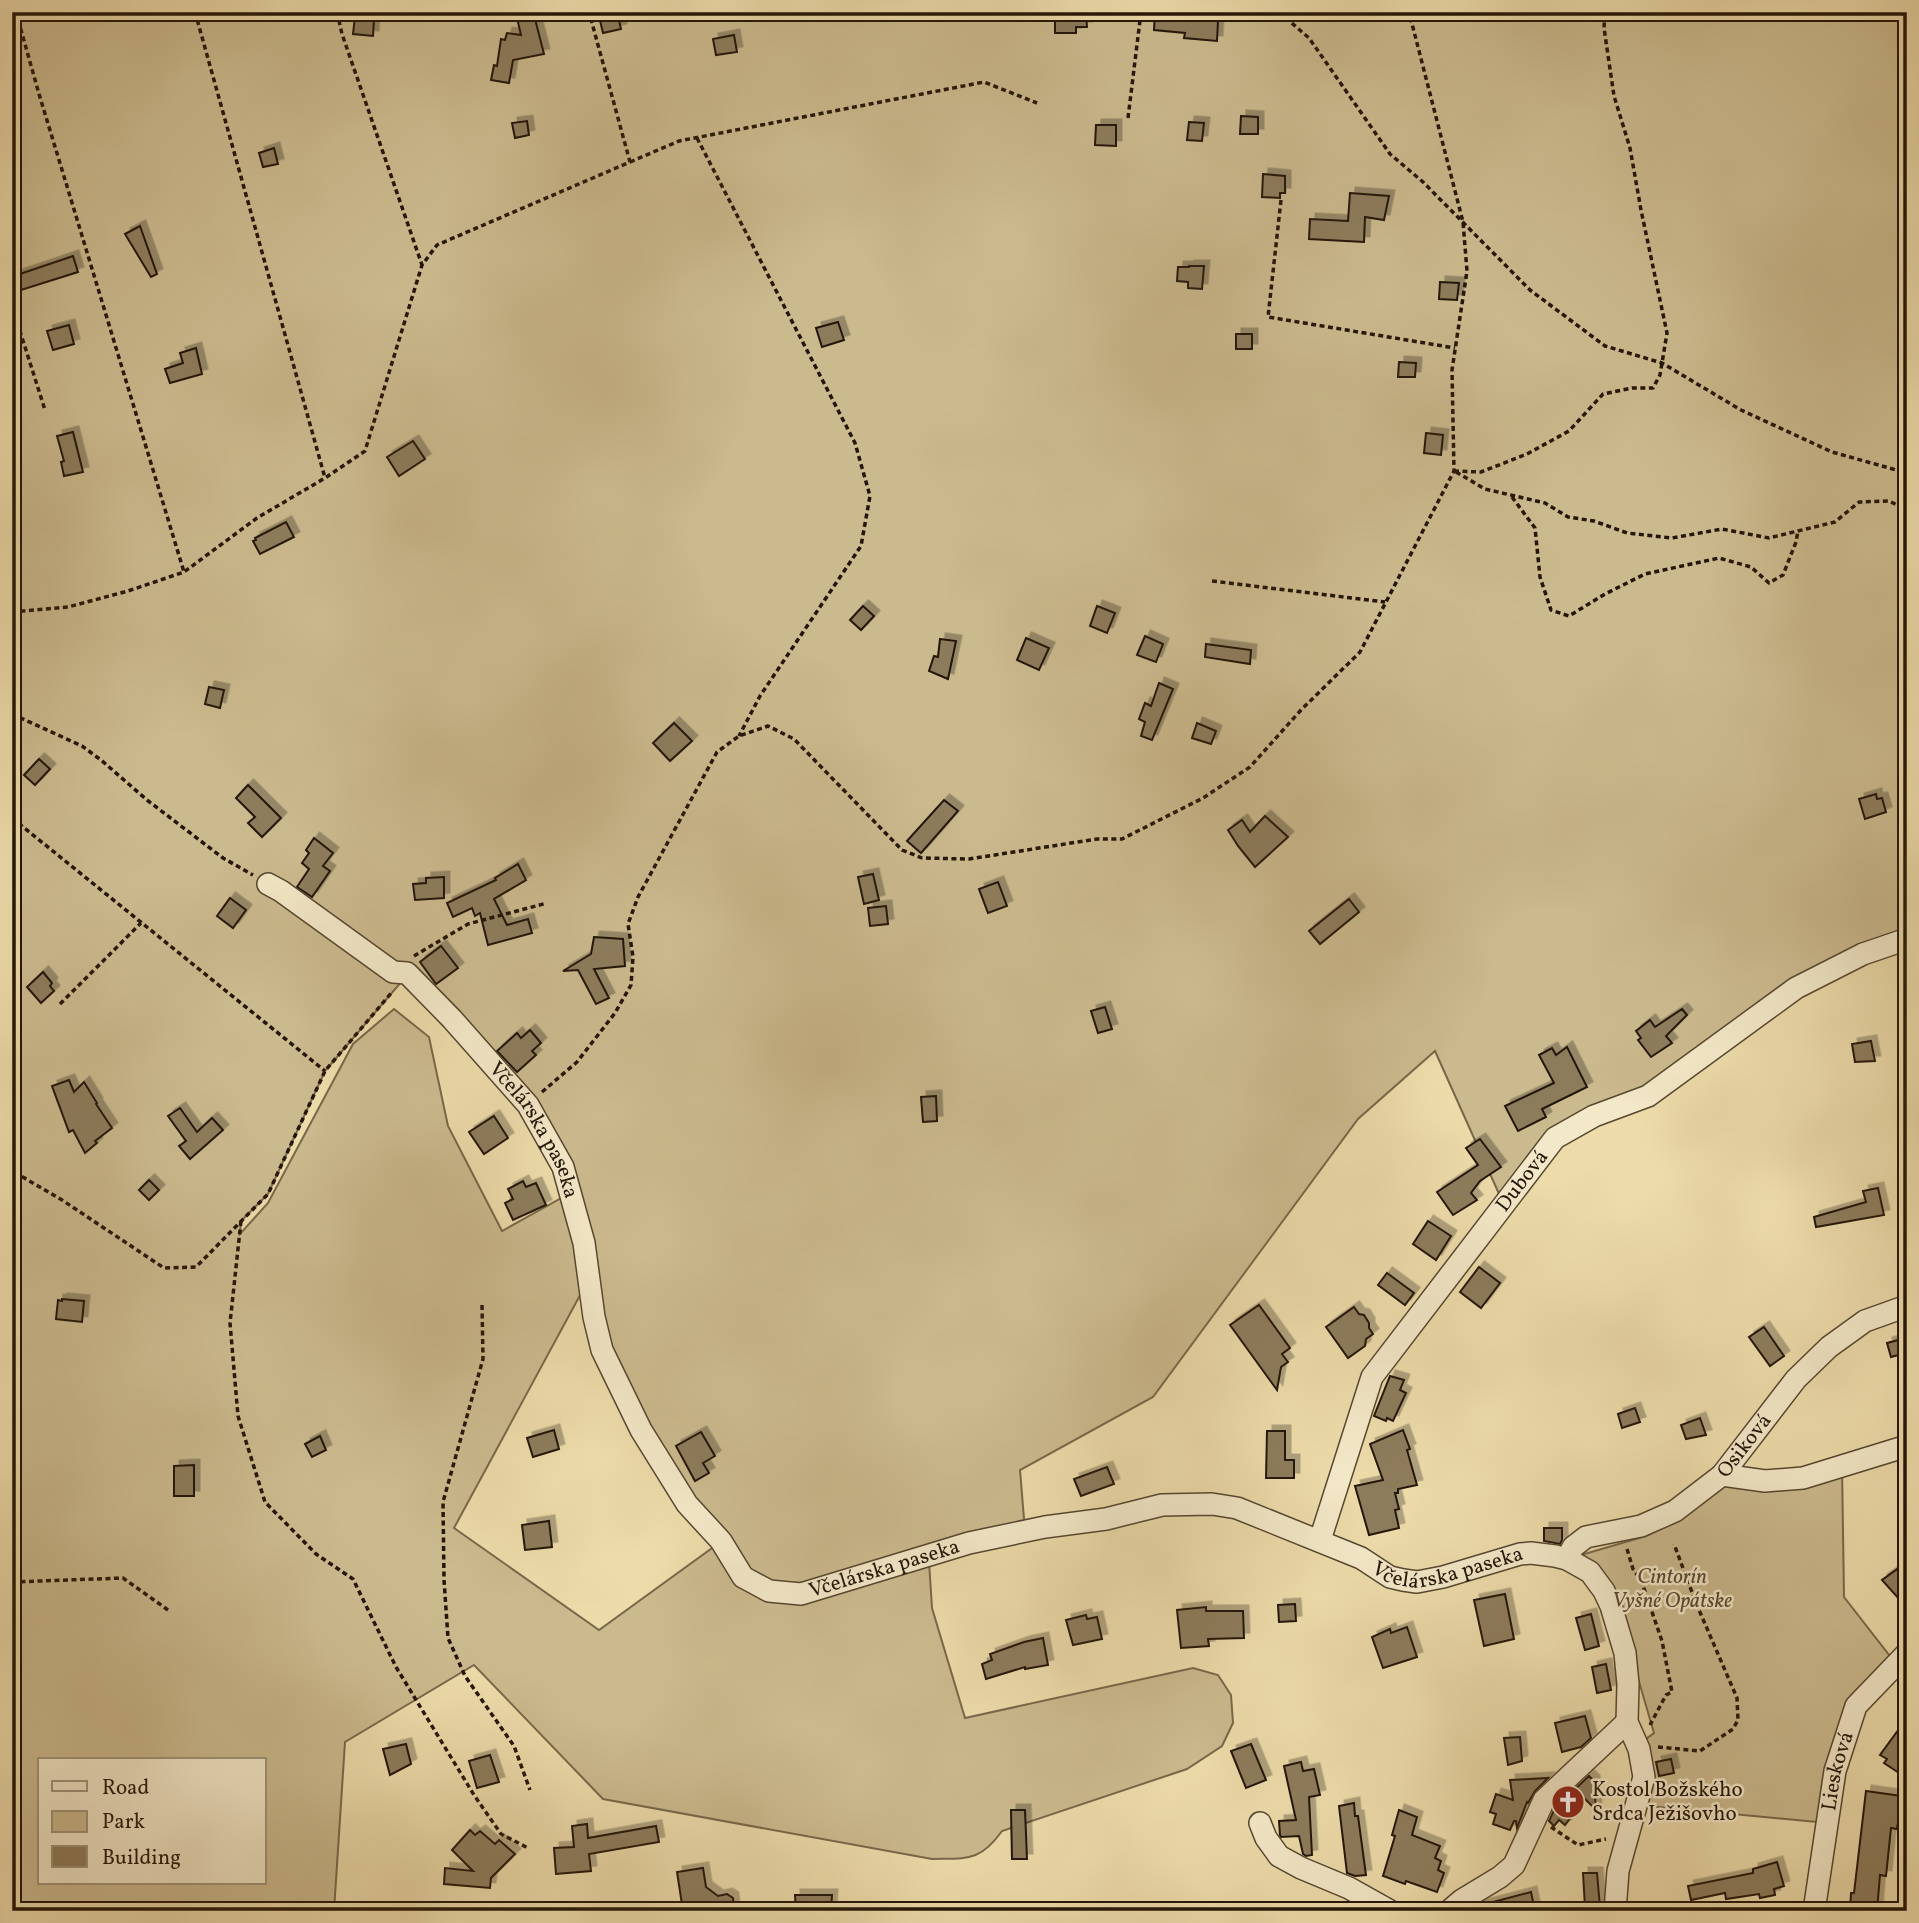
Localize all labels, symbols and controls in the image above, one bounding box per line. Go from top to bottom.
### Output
street label: Včelárska paseka [482,1055,585,1202]
street label: Dubová [1489,1144,1555,1218]
street label: Osiková [1710,1408,1779,1484]
street label: Včelárska paseka [805,1532,963,1605]
street label: Včelárska paseka [1366,1539,1527,1597]
park label: Cintorín Vyšné Opátske [1612,1563,1732,1616]
street label: Liesková [1815,1728,1861,1813]
legend [38,1758,266,1884]
text: Road [102,1774,149,1803]
place label: Kostol Božského Srdca Ježišovho [1592,1776,1743,1829]
church icon: Kostol Božského Srdca Ježišovho [1549,1783,1587,1821]
text: Park [102,1808,145,1837]
text: Building [102,1844,181,1873]

